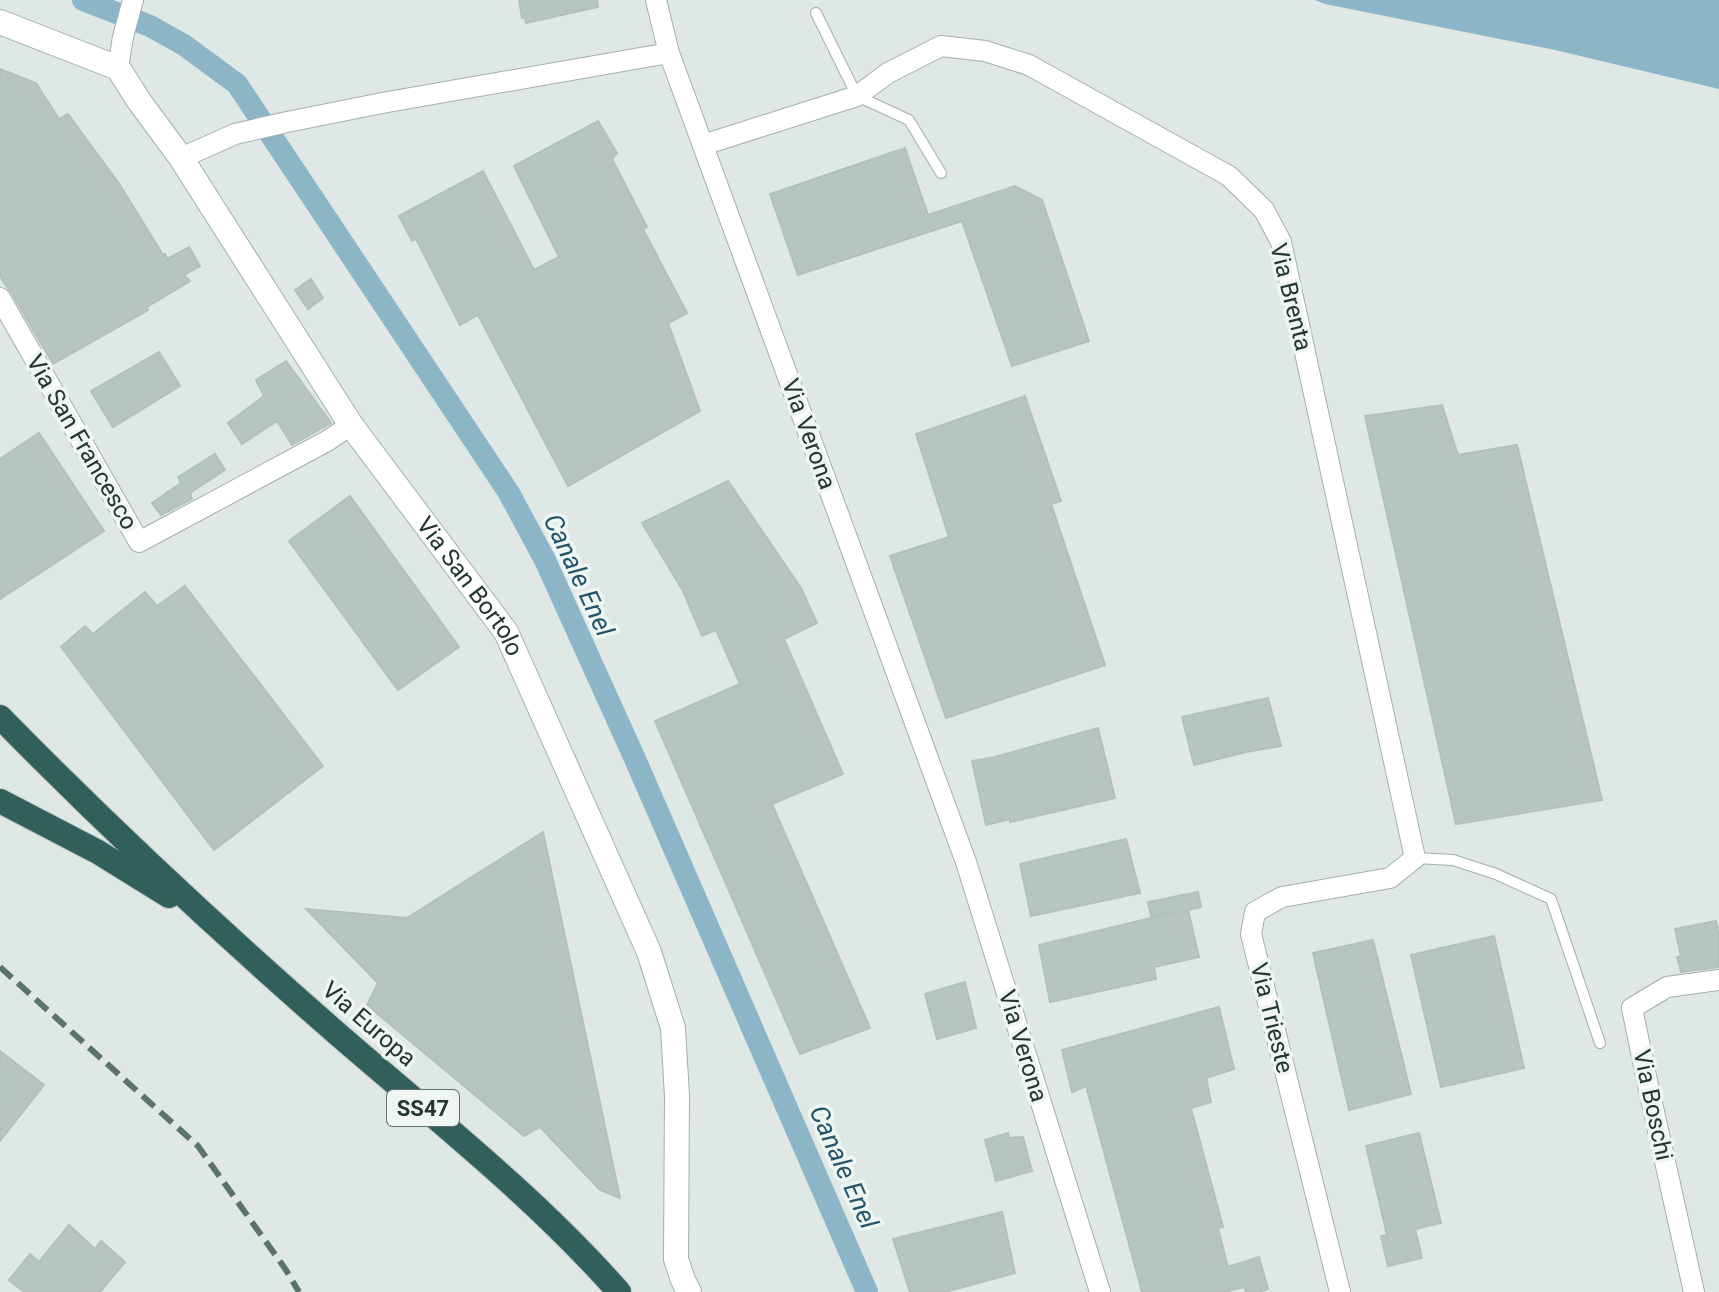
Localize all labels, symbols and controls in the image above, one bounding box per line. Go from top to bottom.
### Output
street label: Via Brenta [1264,240,1318,354]
street label: Via San Francesco [21,349,143,535]
street label: Via Verona [776,375,842,493]
water label: Canale Enel [538,509,621,642]
street label: Via San Bortolo [411,511,529,660]
street label: Via Trieste [1245,960,1299,1076]
street label: Via Europa [316,976,422,1072]
street label: Via Verona [993,987,1053,1105]
street label: Via Boschi [1628,1047,1678,1163]
road number: SS47 [387,1090,459,1126]
water label: Canale Enel [804,1101,885,1234]

